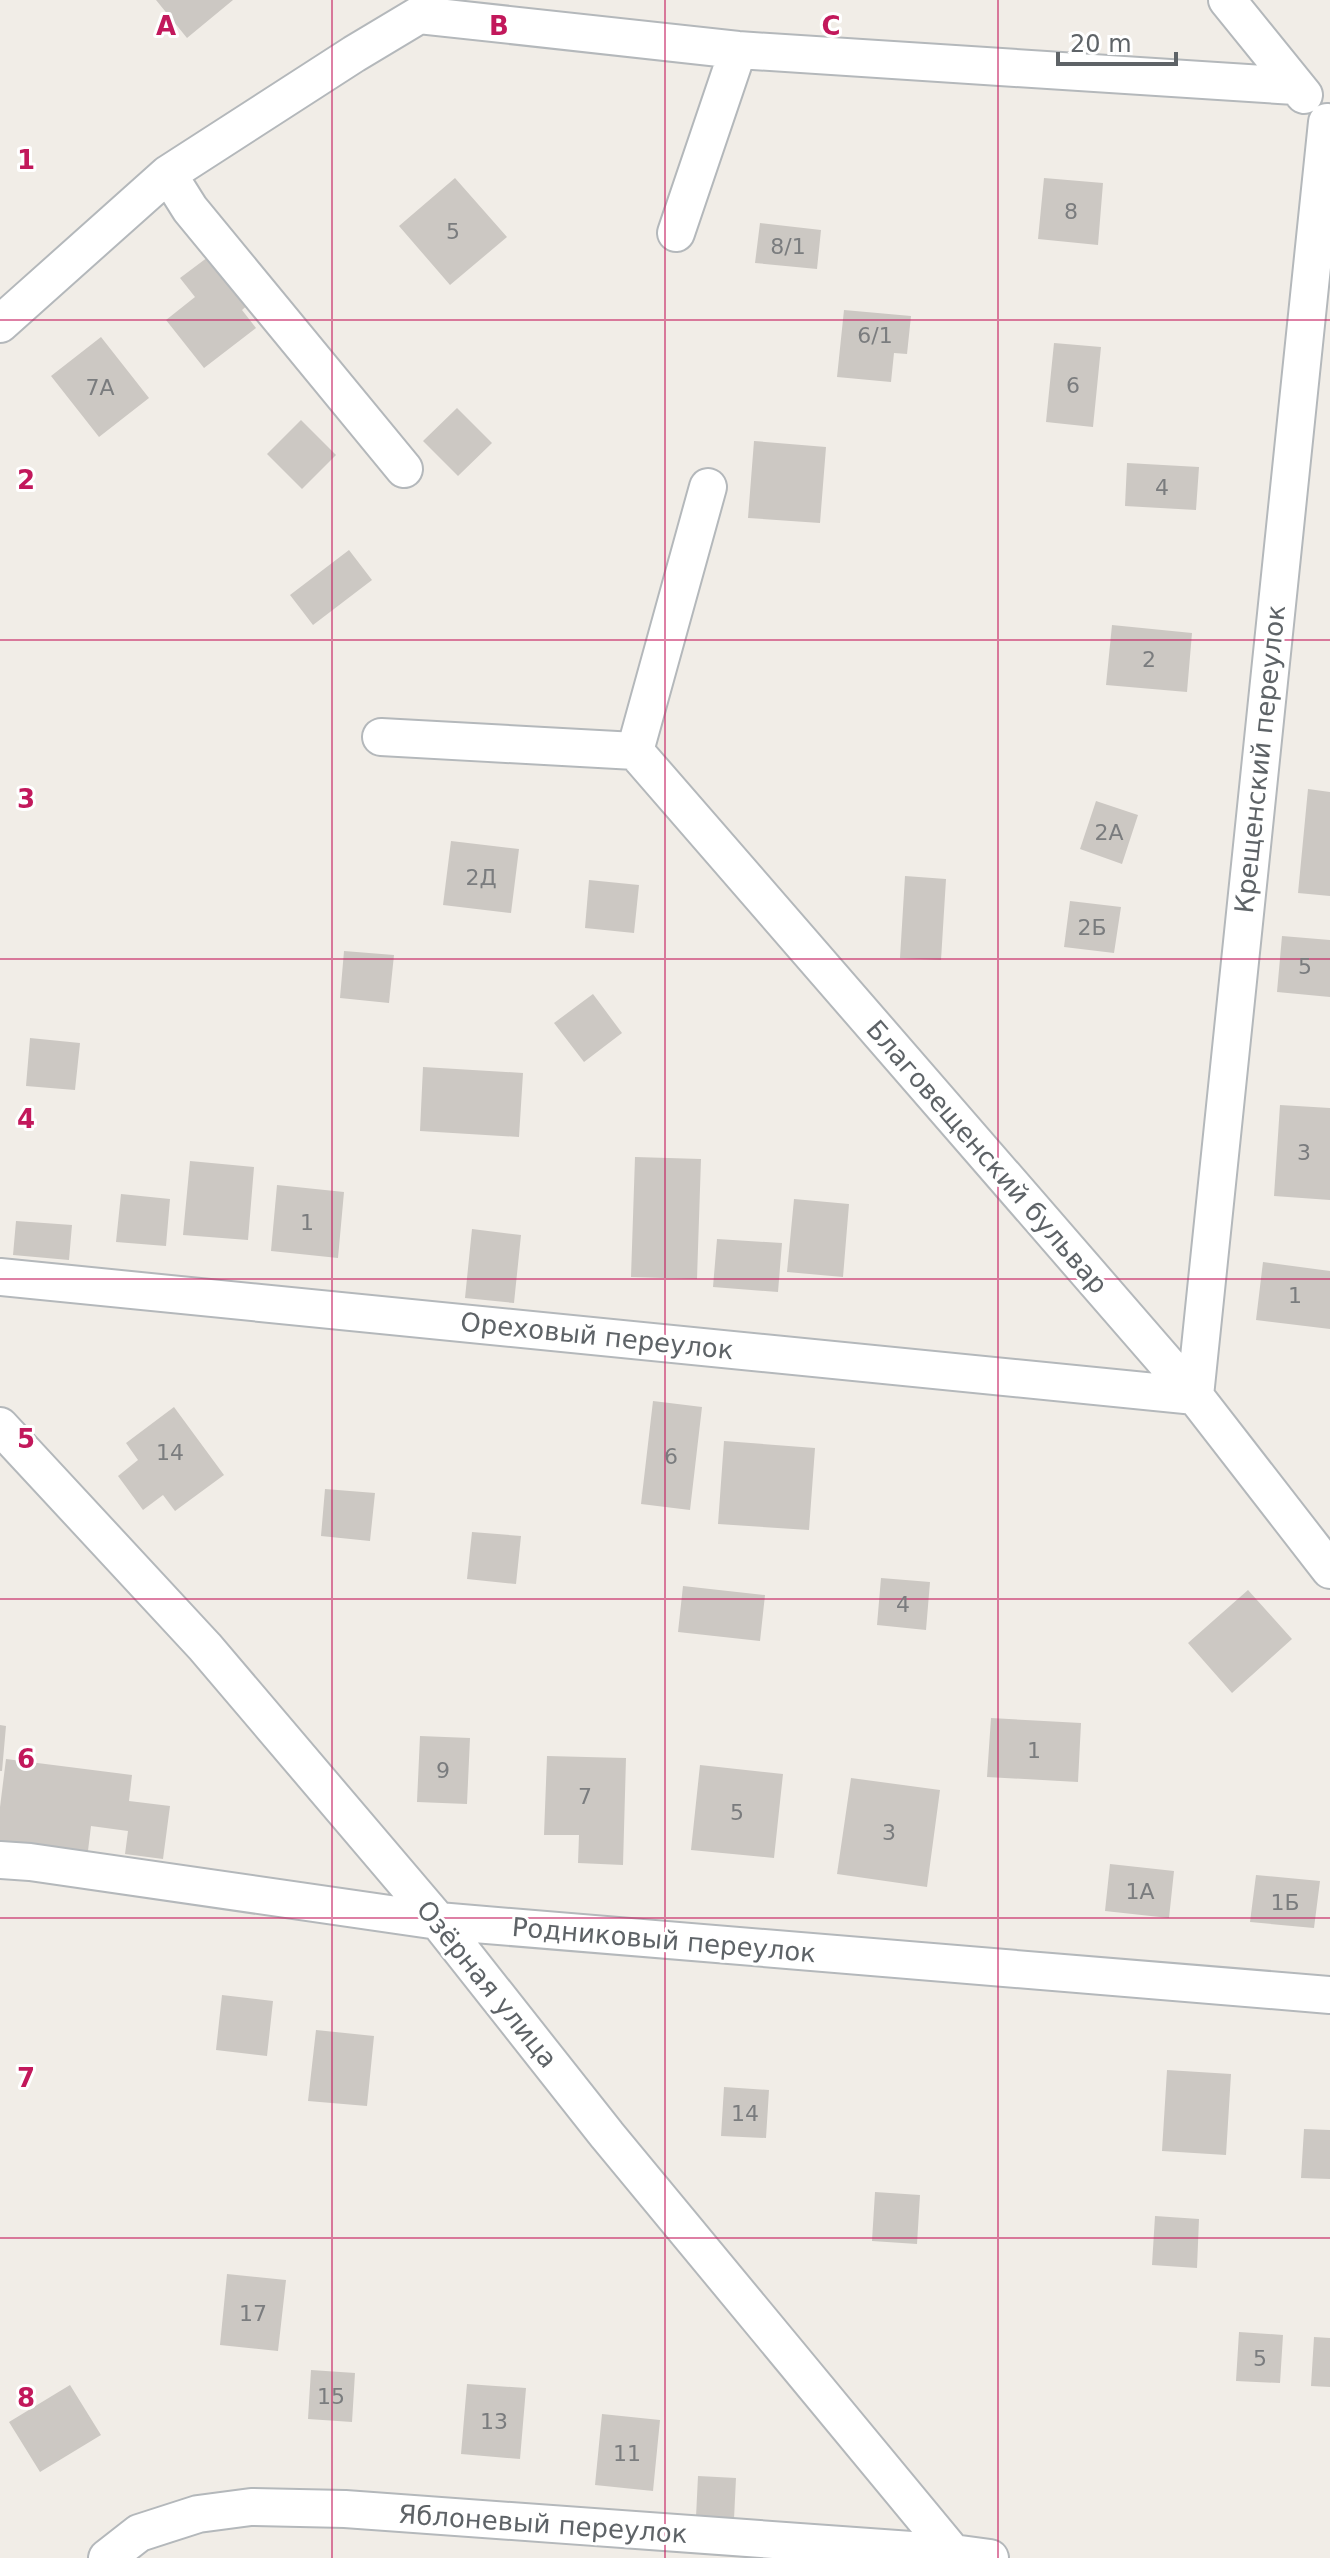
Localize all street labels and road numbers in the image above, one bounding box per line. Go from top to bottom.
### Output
street label: Крещенский переулок [1229,603,1291,915]
street label: Благовещенский бульвар [860,1014,1114,1300]
street label: Ореховый переулок [459,1307,735,1365]
street label: Озёрная улица [410,1894,564,2074]
street label: Родниковый переулок [511,1912,817,1968]
street label: Яблоневый переулок [397,2499,689,2549]

